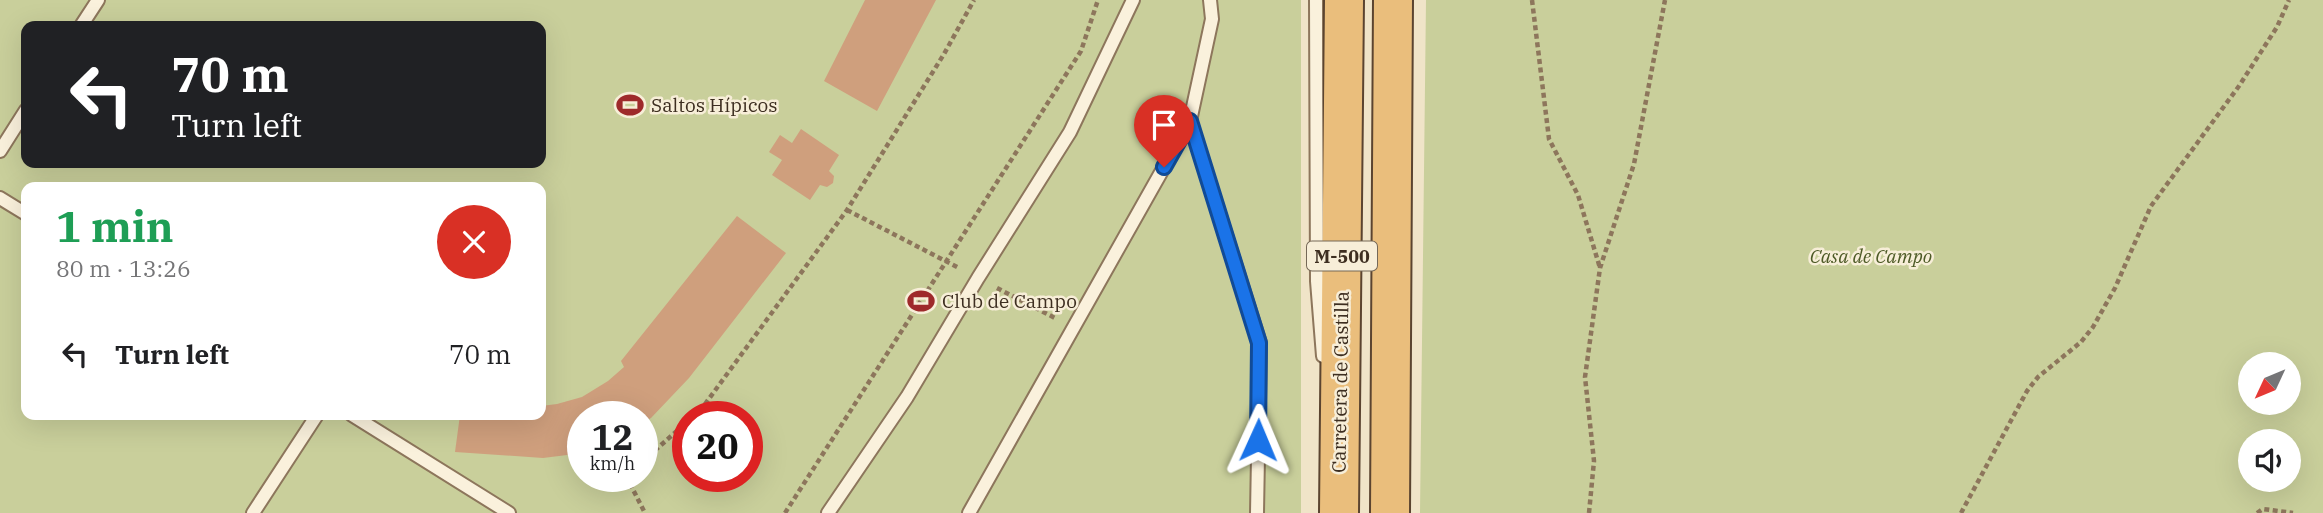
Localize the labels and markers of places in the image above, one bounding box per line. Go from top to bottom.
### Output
sports icon: Saltos Hípicos [615,90,645,120]
place label: Saltos Hípicos [651,93,778,117]
pin [1134,95,1194,167]
sports icon: Club de Campo [906,286,936,316]
place label: Club de Campo [942,289,1077,313]

